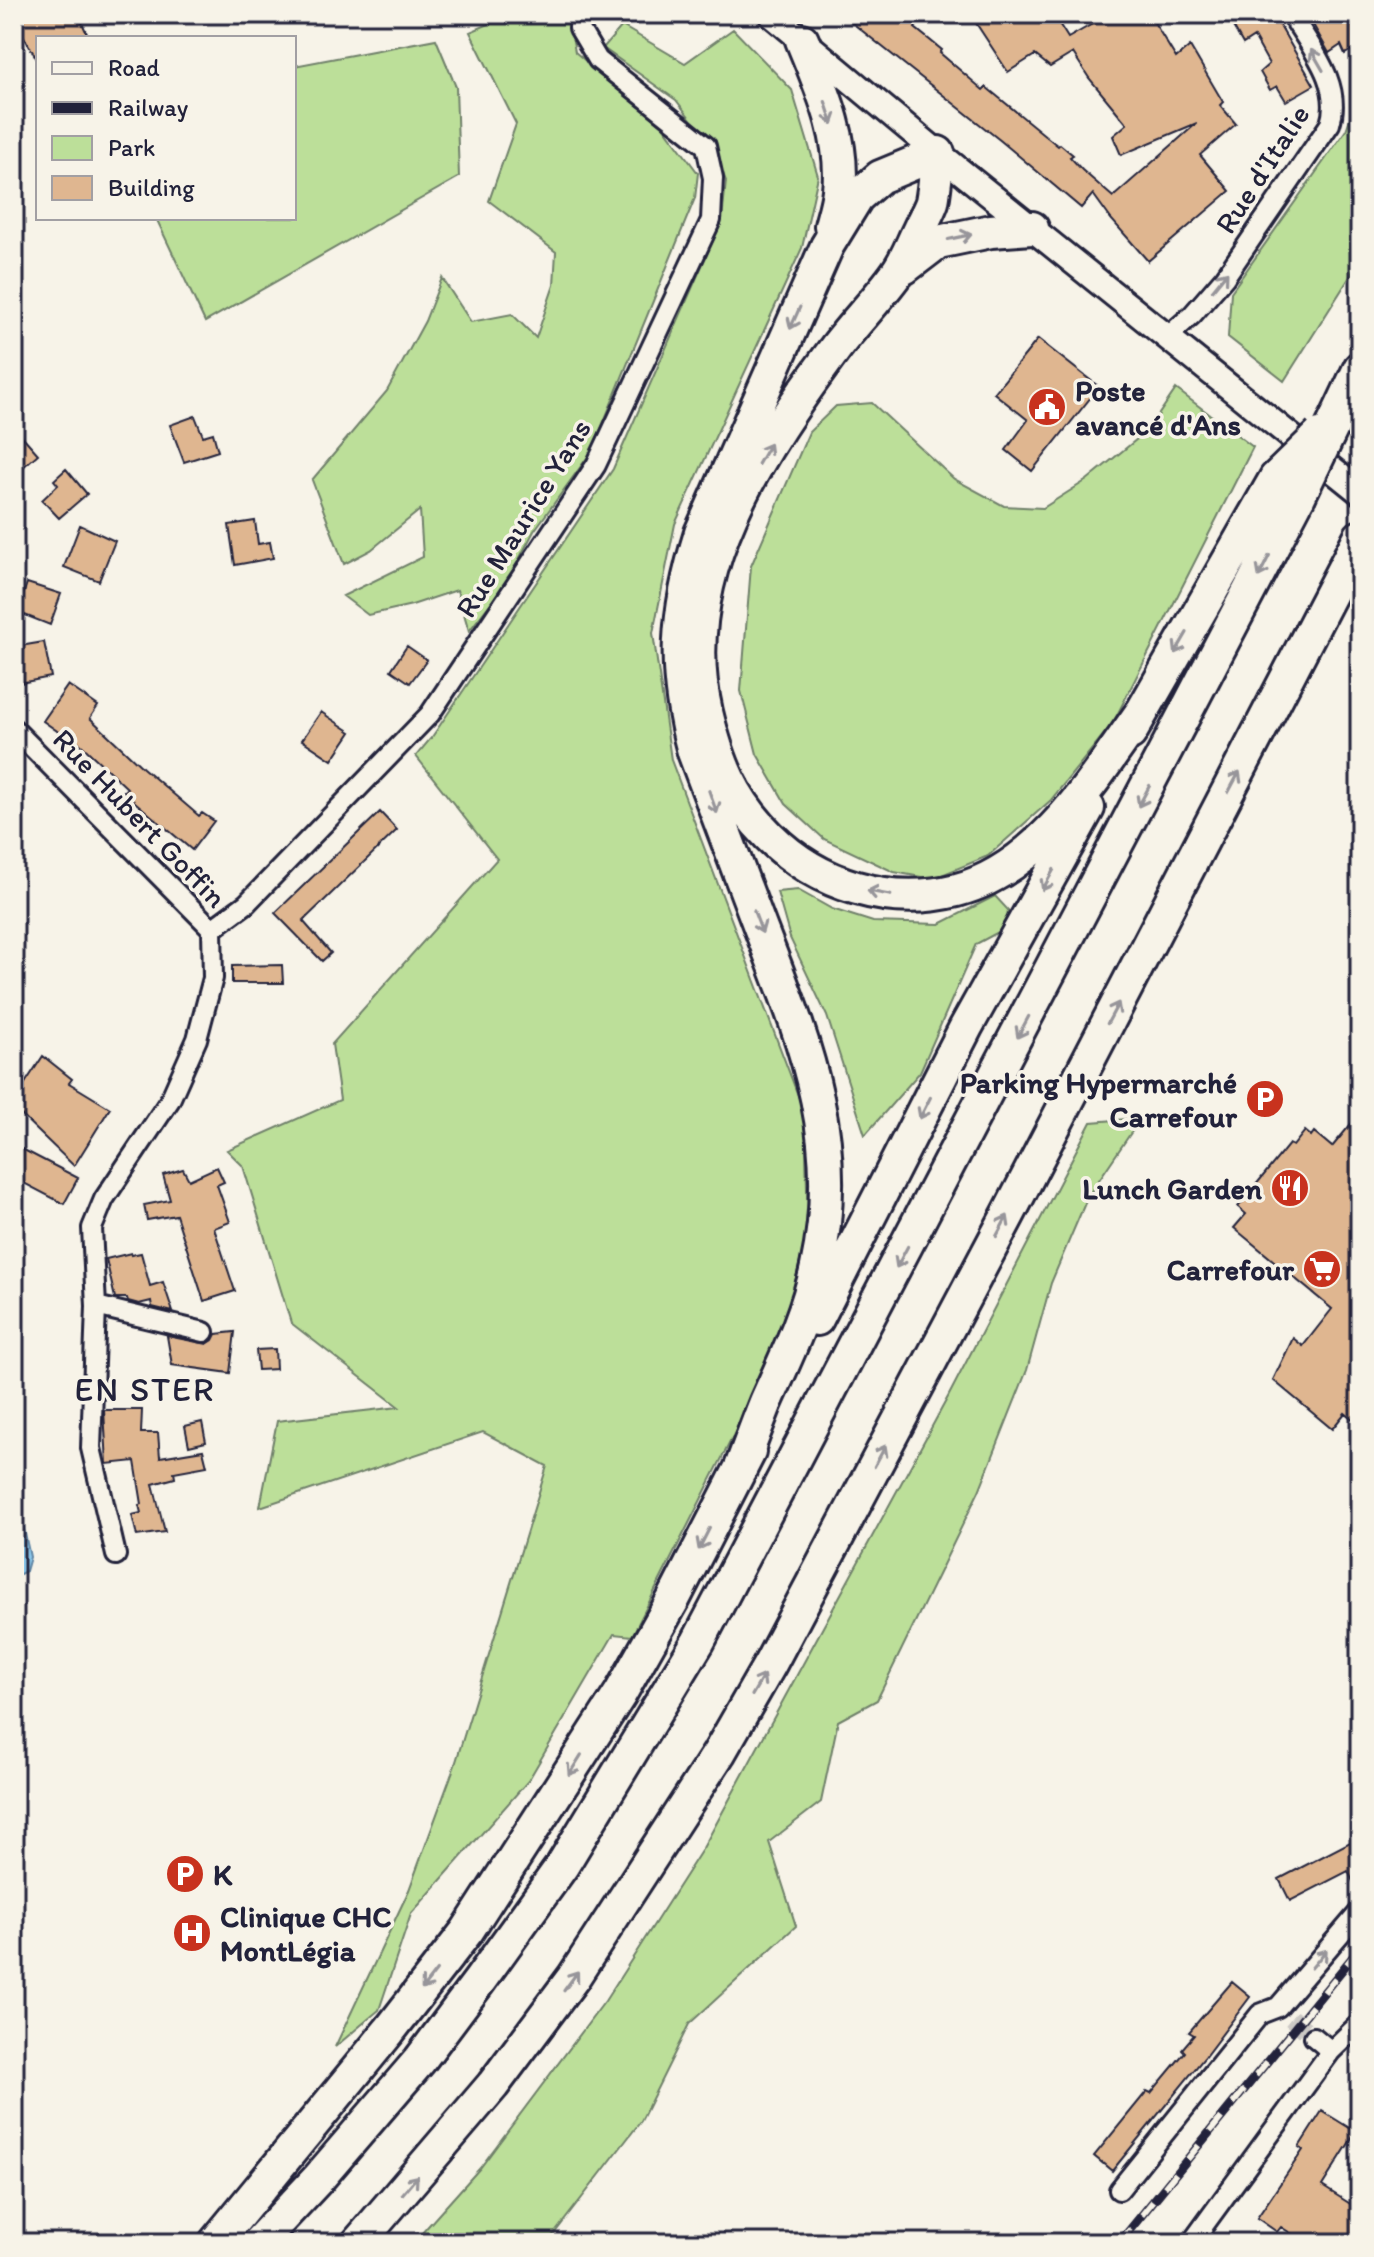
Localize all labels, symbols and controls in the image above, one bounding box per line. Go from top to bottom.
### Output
legend [36,36,296,220]
one-way arrow [1309,49,1325,72]
text: Road [108,53,160,82]
text: Railway [108,93,189,122]
street label: Rue d'Italie [1207,98,1317,240]
one-way arrow [822,100,837,126]
text: Park [108,133,155,162]
text: Building [108,173,195,202]
one-way arrow [947,229,973,244]
one-way arrow [1212,271,1229,292]
one-way arrow [787,305,802,329]
place label: Poste avancé d'Ans [1075,372,1241,443]
public building icon: Poste avancé d'Ans [1026,386,1068,428]
street label: Rue Maurice Yans [447,412,599,624]
one-way arrow [757,443,772,467]
one-way arrow [1255,553,1271,577]
one-way arrow [1173,631,1189,654]
street label: Rue Hubert Goffin [45,721,235,915]
one-way arrow [1226,771,1242,795]
one-way arrow [1135,784,1151,808]
one-way arrow [706,789,721,814]
one-way arrow [1040,867,1056,891]
one-way arrow [867,884,892,899]
one-way arrow [752,909,766,934]
one-way arrow [1106,1001,1122,1025]
one-way arrow [1014,1014,1030,1038]
place label: Parking Hypermarché Carrefour [960,1064,1238,1135]
parking icon: Parking Hypermarché Carrefour [1244,1078,1286,1120]
one-way arrow [917,1096,932,1120]
restaurant icon: Lunch Garden [1269,1167,1311,1209]
place label: Lunch Garden [1082,1170,1262,1207]
one-way arrow [994,1215,1010,1238]
one-way arrow [893,1244,909,1268]
supermarket icon: Carrefour [1301,1248,1343,1290]
place label: Carrefour [1167,1251,1295,1288]
district label: EN STER [75,1369,215,1410]
one-way arrow [873,1444,888,1468]
one-way arrow [696,1527,712,1551]
one-way arrow [751,1674,766,1698]
one-way arrow [567,1753,583,1776]
parking icon: K [164,1853,206,1895]
place label: K [213,1856,233,1893]
place label: Clinique CHC MontLégia [220,1898,392,1969]
hospital icon: Clinique CHC MontLégia [171,1912,213,1954]
one-way arrow [1310,1950,1328,1970]
one-way arrow [421,1968,438,1990]
one-way arrow [563,1970,579,1992]
one-way arrow [401,2175,419,2196]

